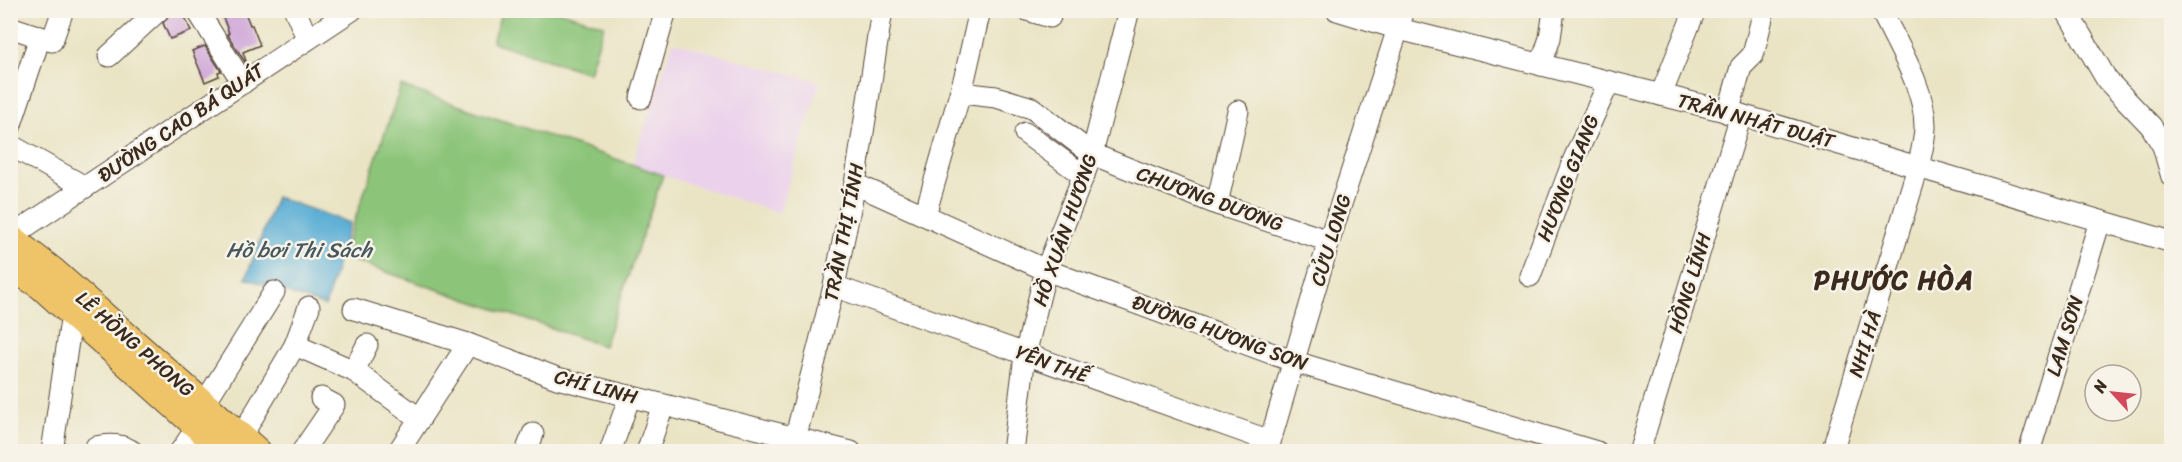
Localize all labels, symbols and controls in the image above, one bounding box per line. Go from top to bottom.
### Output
street label: ĐƯỜNG CAO BÁ QUÁT [90,53,273,192]
street label: TRẦN NHẬT DUẬT [1673,83,1840,159]
street label: HƯƠNG GIANG [1527,109,1609,247]
street label: HỒ XUÂN HƯƠNG [1022,149,1108,311]
street label: CHƯƠNG DƯƠNG [1132,156,1288,242]
street label: TRẦN THỊ TÍNH [813,160,875,304]
street label: CỬU LONG [1300,190,1362,290]
street label: HỒNG LĨNH [1658,228,1722,338]
water label: Hồ bơi Thi Sách [226,231,374,269]
district label: PHƯỚC HÒA [1814,257,1974,303]
street label: LÊ HỒNG PHONG [67,282,203,406]
street label: ĐƯỜNG HƯƠNG SƠN [1127,285,1313,381]
street label: LAM SƠN [2036,291,2094,381]
street label: NHỊ HÀ [1838,306,1892,382]
street label: YÊN THẾ [1010,335,1097,395]
street label: CHÍ LINH [550,359,642,415]
north arrow [2083,363,2143,423]
text: N [2084,374,2116,399]

